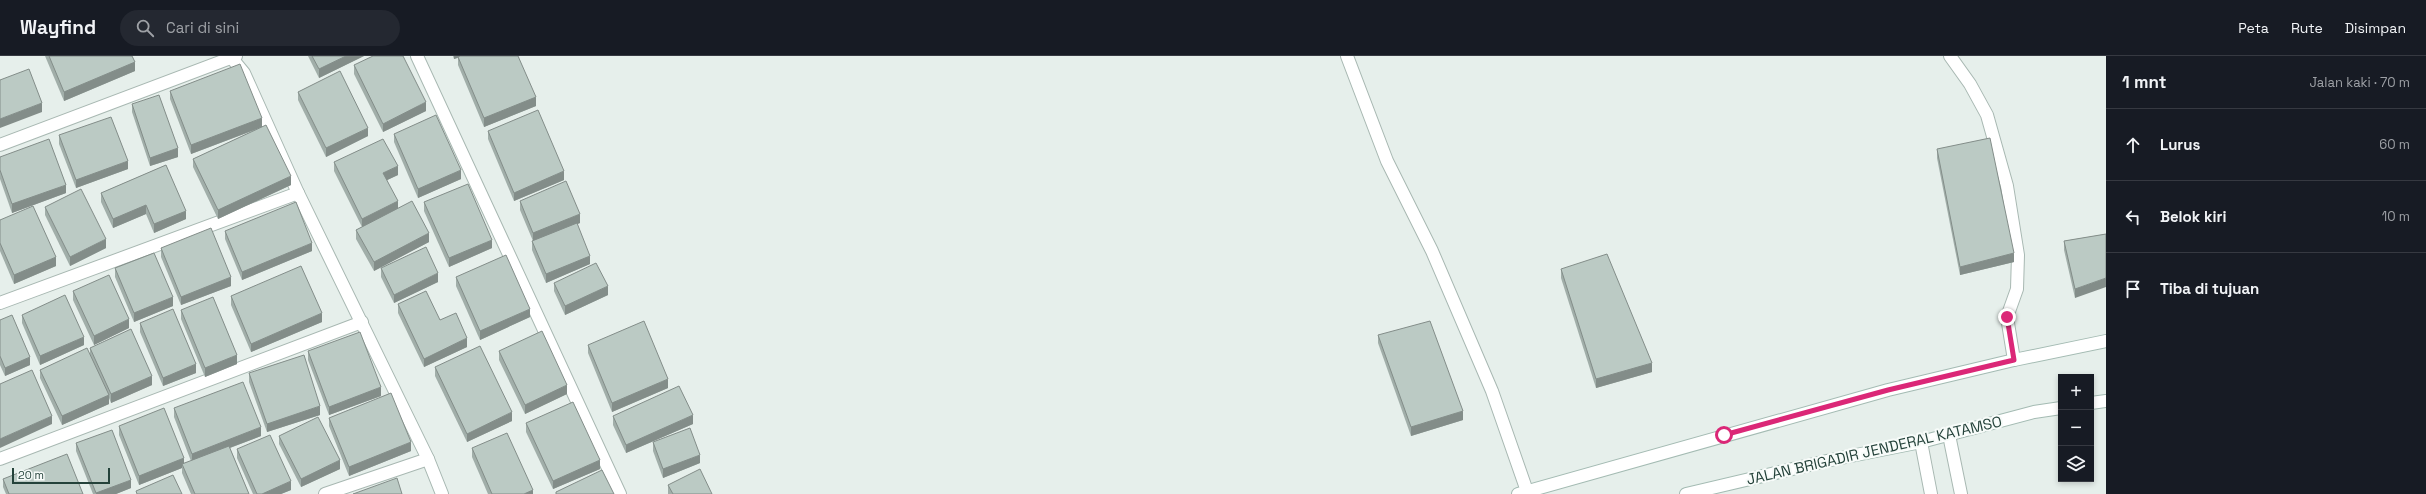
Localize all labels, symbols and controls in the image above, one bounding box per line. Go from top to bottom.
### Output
search box [120,10,400,46]
text: Wayfind [20,15,96,40]
icon: search [134,17,156,39]
text: Cari di sini [166,18,239,37]
text: Peta [2238,19,2269,37]
text: Rute [2291,19,2323,37]
text: Disimpan [2345,19,2406,37]
text: 1 mnt [2122,71,2167,93]
text: Jalan kaki · 70 m [2309,74,2410,91]
icon: ahead [2122,134,2144,156]
text: Lurus [2160,135,2200,154]
text: 60 m [2379,136,2410,153]
icon: left [2122,206,2144,228]
text: Belok kiri [2160,207,2226,226]
text: 10 m [2382,208,2410,225]
icon: arrive [2122,278,2144,300]
text: Tiba di tujuan [2160,279,2259,298]
route end [1998,308,2016,326]
map controls [2058,374,2094,482]
button: + [2058,374,2094,410]
button: − [2058,410,2094,446]
street label: JALAN BRIGADIR JENDERAL KATAMSO [1744,411,2004,489]
route start [1715,426,1733,444]
button: layers [2058,446,2094,482]
scale bar [12,466,110,485]
text: 20 m [18,468,44,482]

